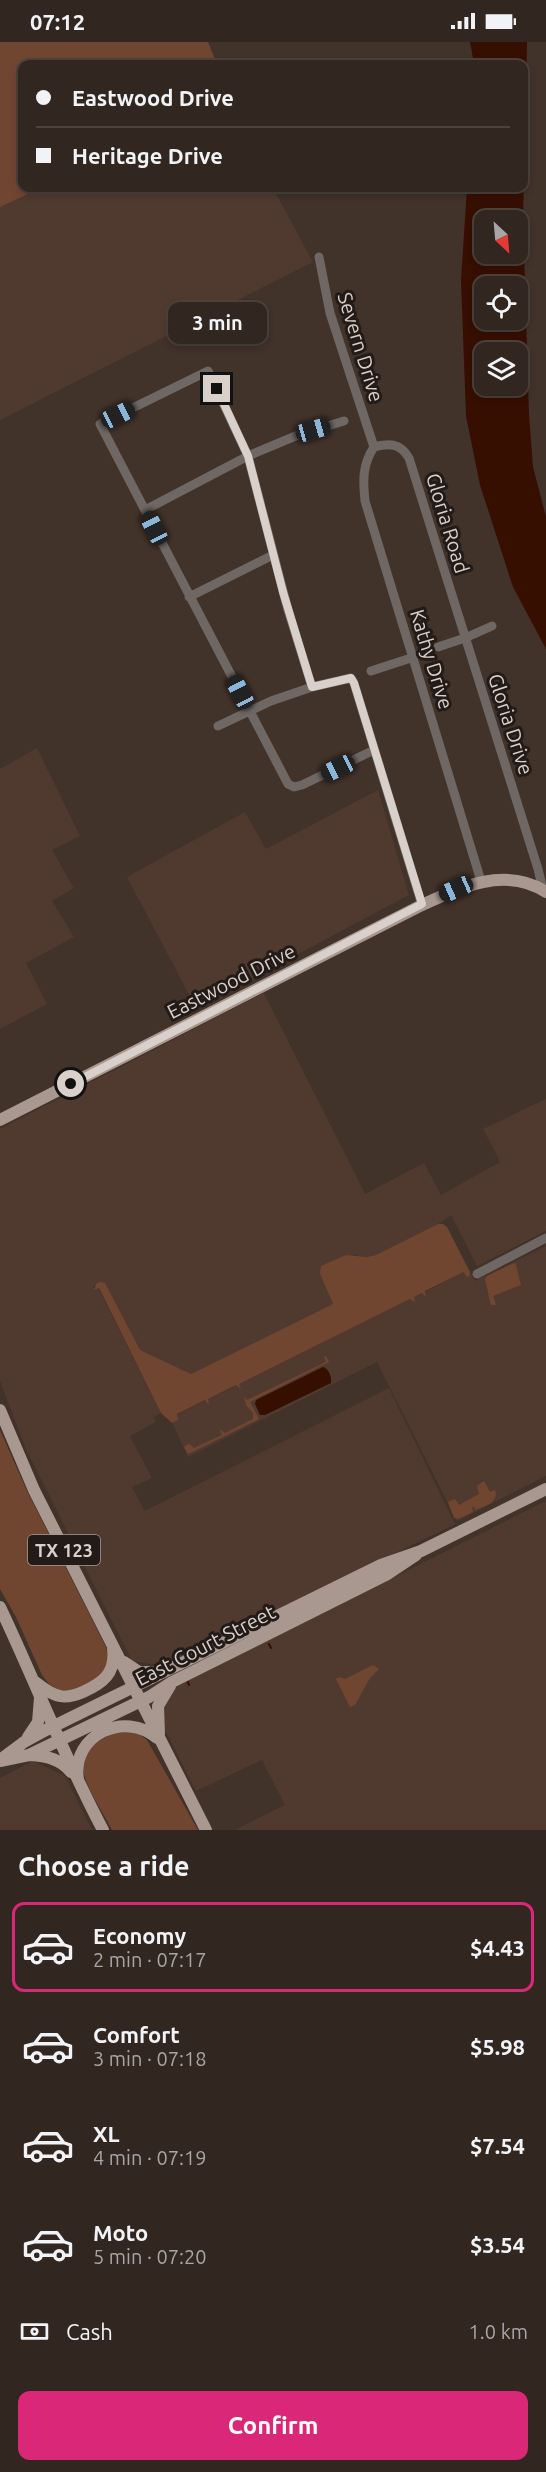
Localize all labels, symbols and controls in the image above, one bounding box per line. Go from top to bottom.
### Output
text: 07:12 [30,9,85,34]
text: Eastwood Drive [72,85,234,110]
text: Heritage Drive [72,143,223,168]
north arrow [474,210,528,264]
map controls [474,210,528,396]
button: locate [474,276,528,330]
street label: Severn Drive [333,290,389,404]
callout: 3 min [168,302,266,344]
text: 3 min [192,311,243,334]
button: layers [474,342,528,396]
route end [203,375,230,402]
car [98,399,138,431]
car [293,416,333,444]
street label: Gloria Road [422,470,474,576]
car [138,508,170,548]
street label: Kathy Drive [406,606,458,712]
street label: Gloria Drive [484,671,538,777]
car [224,672,256,712]
car [318,752,358,784]
car [436,873,476,905]
street label: Eastwood Drive [163,939,299,1023]
route start [57,1070,84,1097]
road number: TX 123 [28,1535,100,1565]
street label: East Court Street [131,1600,279,1690]
text: Choose a ride [18,1851,190,1881]
icon: car [21,1920,75,1974]
text: Economy [93,1923,186,1948]
text: $4.43 [470,1935,525,1960]
text: 2 min · 07:17 [93,1948,207,1971]
icon: car [21,2019,75,2073]
text: Comfort [93,2022,180,2047]
text: $5.98 [470,2034,525,2059]
text: 3 min · 07:18 [93,2047,207,2070]
icon: car [21,2118,75,2172]
text: XL [93,2121,120,2146]
text: $7.54 [470,2133,525,2158]
text: 4 min · 07:19 [93,2146,207,2169]
icon: car [21,2217,75,2271]
text: Moto [93,2220,148,2245]
text: $3.54 [470,2232,525,2257]
text: 5 min · 07:20 [93,2245,207,2268]
icon: cash [18,2315,51,2348]
text: Cash [66,2319,113,2344]
text: 1.0 km [469,2320,528,2343]
button: Confirm [18,2391,528,2460]

